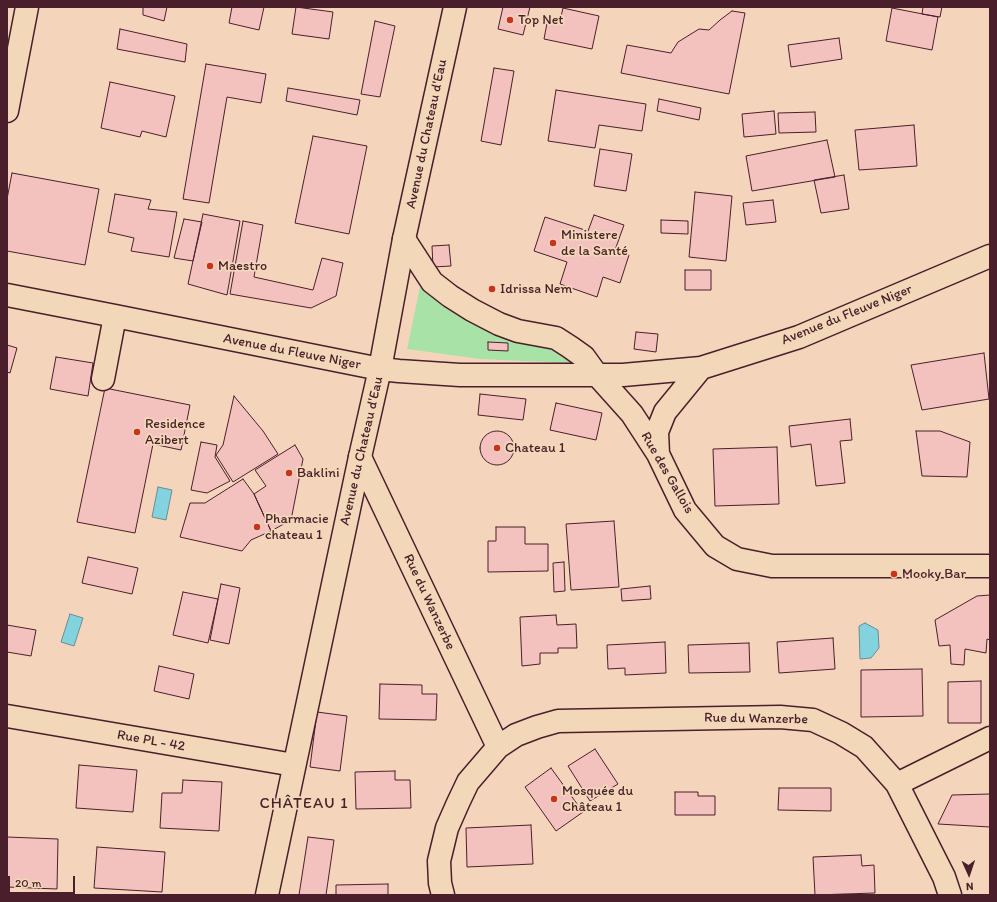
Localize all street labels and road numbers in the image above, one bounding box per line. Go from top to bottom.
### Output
street label: Avenue du Chateau d'Eau [403,58,451,210]
street label: Avenue du Fleuve Niger [779,281,915,349]
street label: Avenue du Fleuve Niger [222,330,362,374]
street label: Avenue du Chateau d'Eau [337,375,387,527]
street label: Rue des Gallois [637,429,697,517]
street label: Rue du Wanzerbe [399,551,459,653]
street label: Rue du Wanzerbe [704,710,808,728]
street label: Rue PL - 42 [116,727,186,755]

